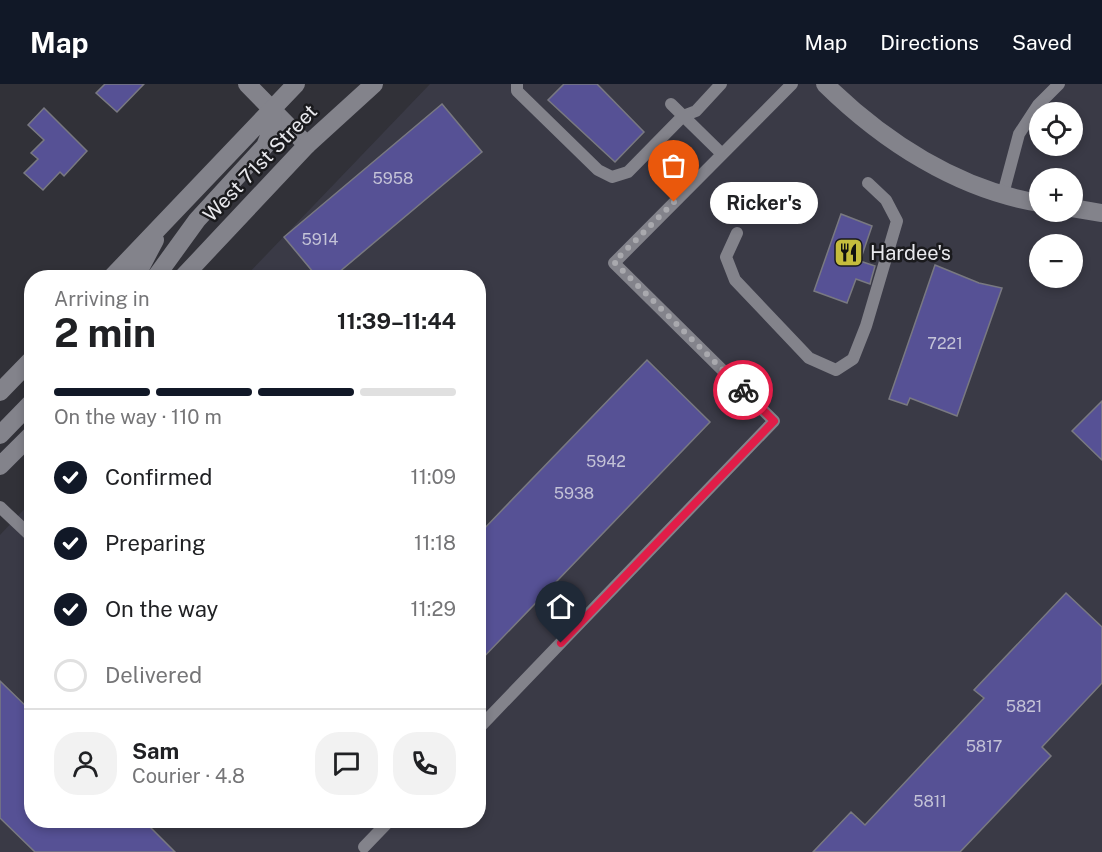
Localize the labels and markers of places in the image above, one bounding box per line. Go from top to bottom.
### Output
pin [648,140,699,202]
callout: Ricker's [710,181,818,223]
restaurant icon: Hardee's [833,237,865,269]
place label: Hardee's [870,241,951,265]
pin [535,581,586,643]

